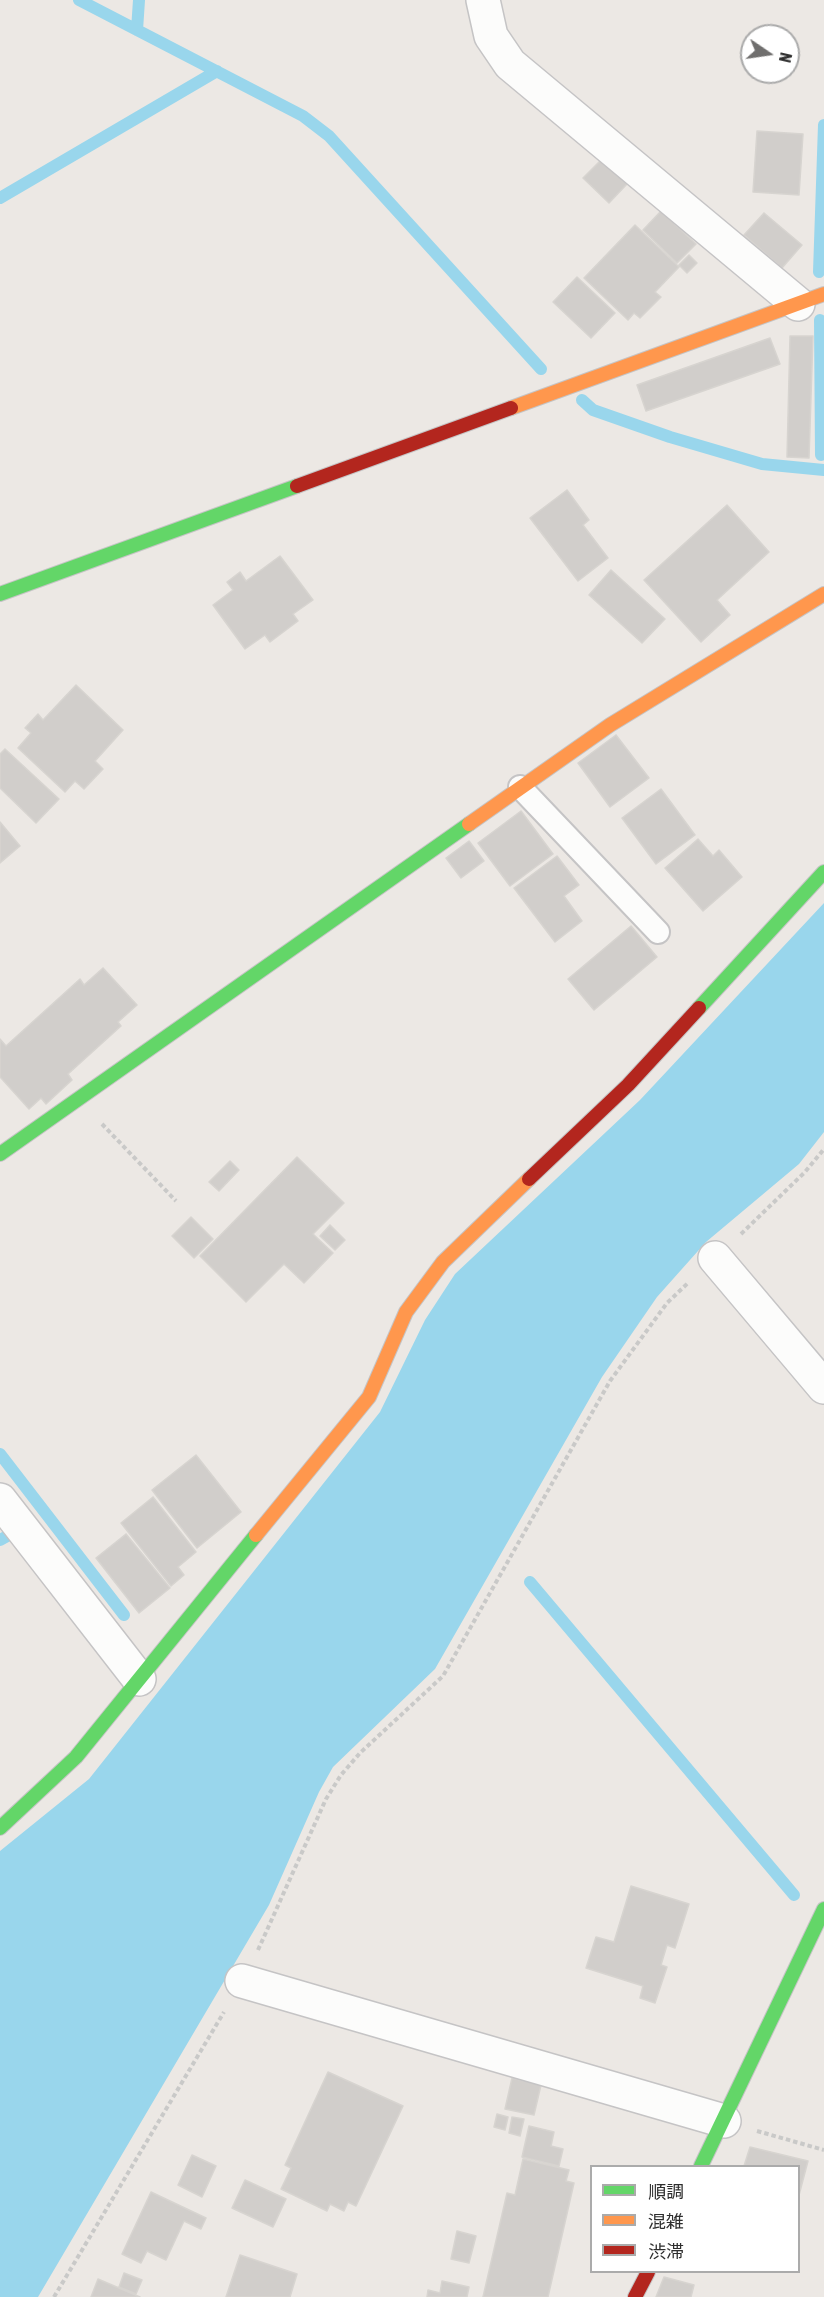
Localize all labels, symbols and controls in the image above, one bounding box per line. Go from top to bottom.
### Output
north arrow [740,24,800,84]
text: N [776,51,795,64]
legend [590,2165,800,2273]
text: 順調 [648,2181,684,2202]
text: 混雑 [648,2211,684,2232]
text: 渋滞 [648,2241,684,2262]

